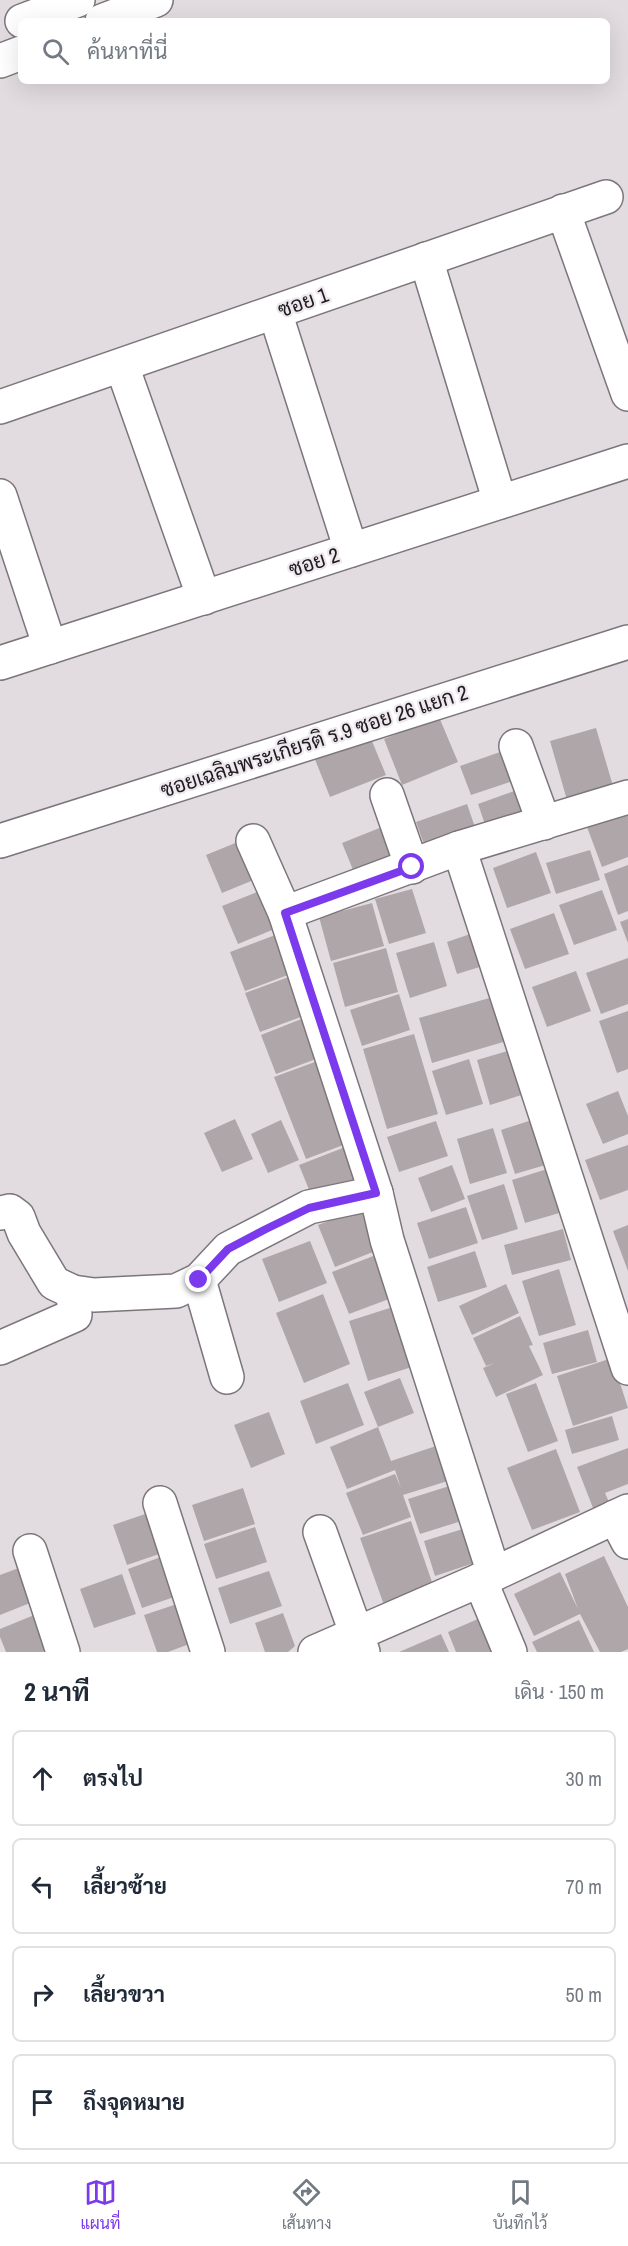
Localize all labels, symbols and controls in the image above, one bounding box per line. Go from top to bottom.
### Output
search box [18,18,610,84]
icon: search [39,35,72,68]
text: ค้นหาที่นี่ [87,36,167,66]
street label: ซอย 1 [274,280,333,324]
street label: ซอย 2 [285,540,343,584]
street label: ซอยเฉลิมพระเกียรติ ร.9 ซอย 26 แยก 2 [157,678,471,804]
route start [398,853,424,879]
route end [185,1266,211,1292]
text: 2 นาที [24,1674,90,1709]
text: เดิน · 150 m [514,1678,604,1705]
icon: ahead [26,1762,59,1795]
text: ตรงไป [83,1763,143,1793]
text: 30 m [566,1765,602,1792]
icon: left [26,1870,59,1903]
text: เลี้ยวซ้าย [83,1871,167,1901]
text: 70 m [566,1873,602,1900]
icon: right [26,1978,59,2011]
text: เลี้ยวขวา [83,1979,165,2009]
text: 50 m [566,1981,602,2008]
icon: arrive [26,2086,59,2119]
text: ถึงจุดหมาย [83,2087,185,2117]
tab: แผนที่ [81,2176,120,2234]
tab: เส้นทาง [282,2176,332,2234]
tab: บันทึกไว้ [493,2176,547,2234]

